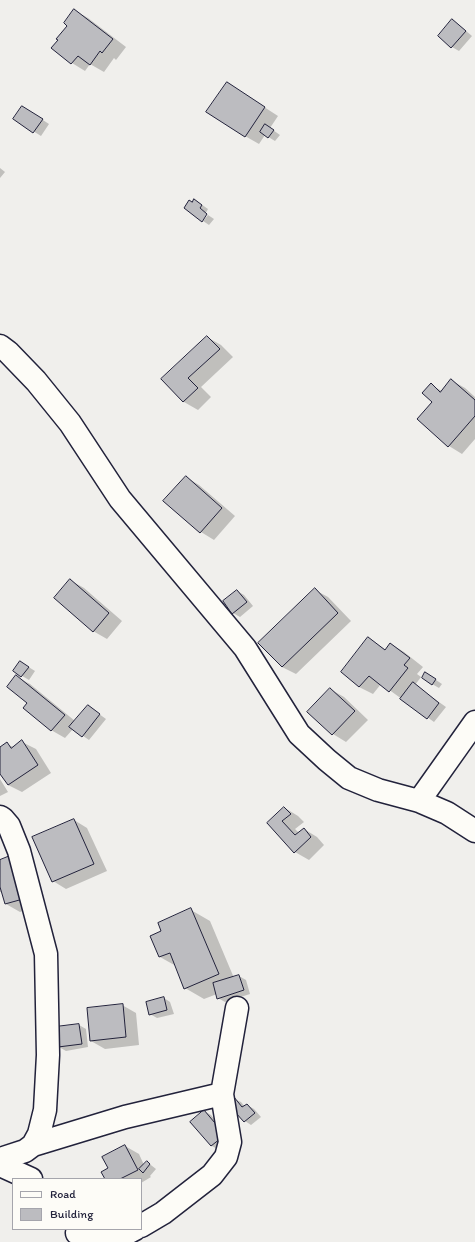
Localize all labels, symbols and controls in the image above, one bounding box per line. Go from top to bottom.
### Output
legend [12,1178,142,1230]
text: Road [50,1187,76,1201]
text: Building [50,1207,93,1221]

